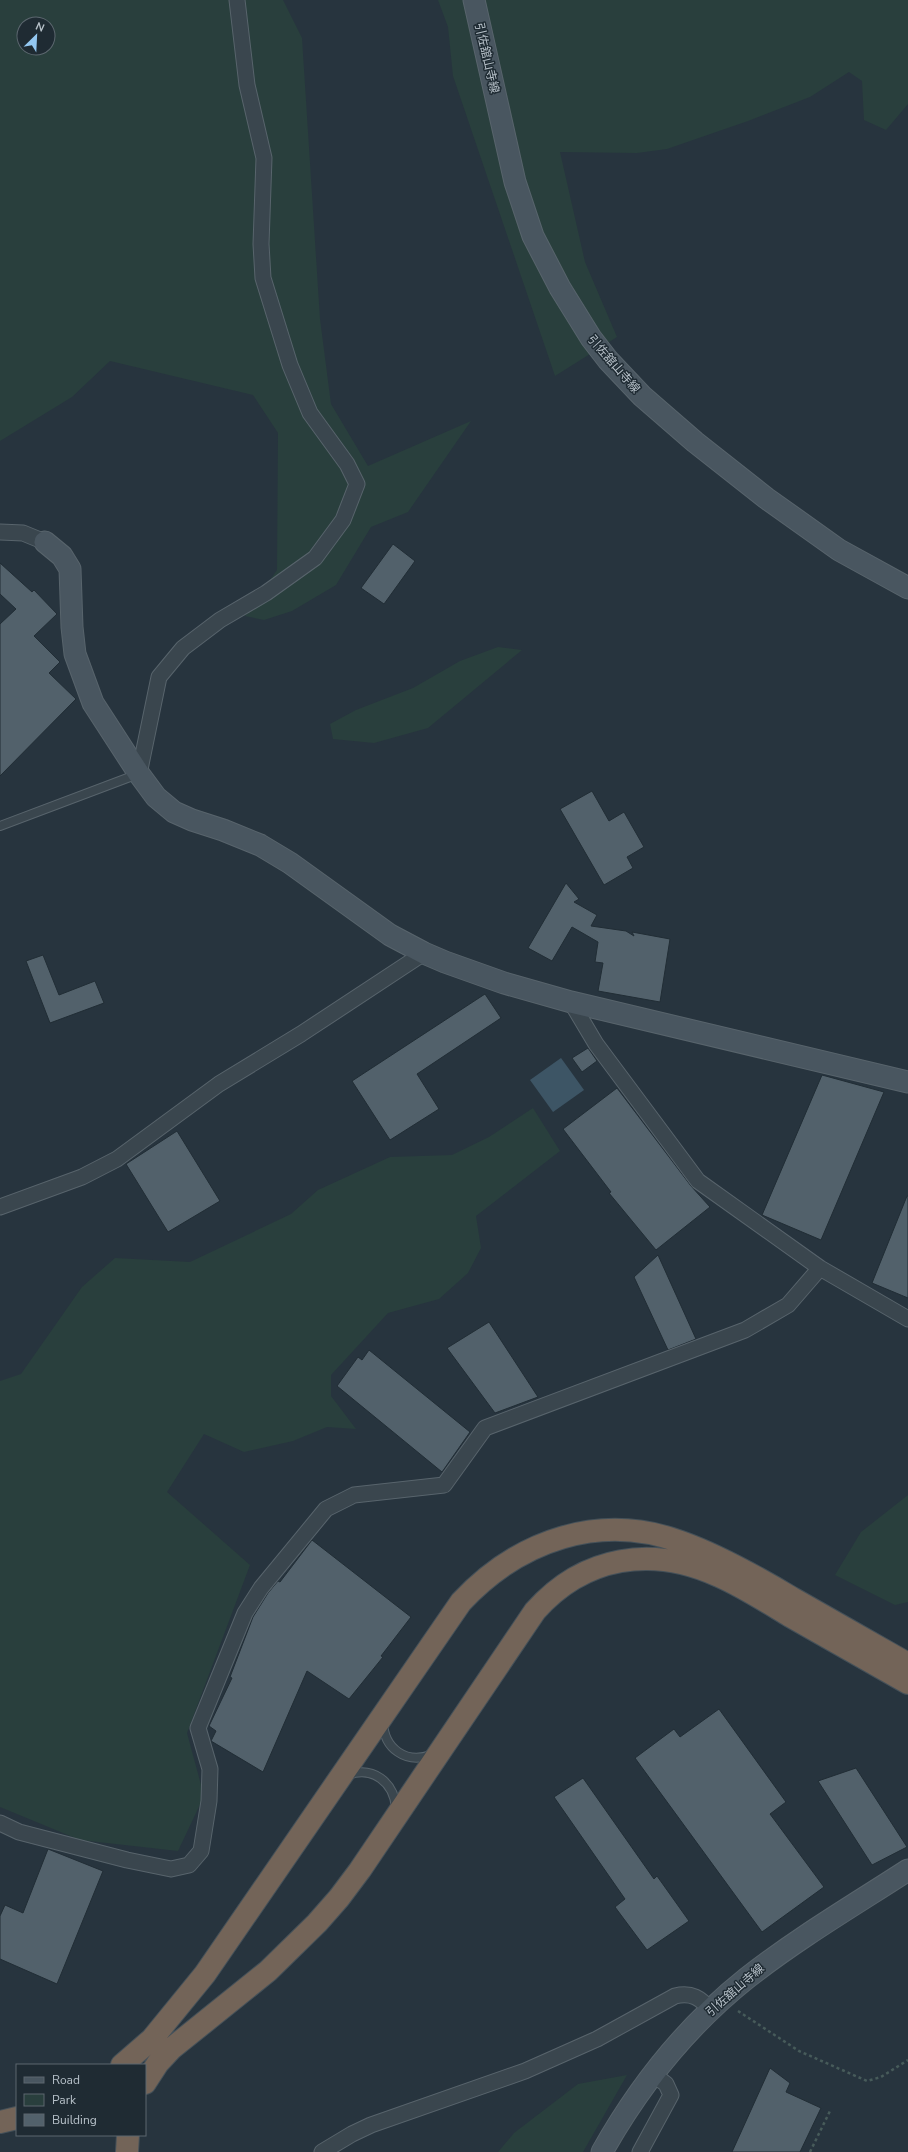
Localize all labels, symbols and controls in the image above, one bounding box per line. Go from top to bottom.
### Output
north arrow [16,16,56,56]
text: N [33,19,47,36]
street label: 引佐舘山寺線 [471,21,503,95]
street label: 引佐舘山寺線 [584,332,644,396]
street label: 引佐舘山寺線 [703,1960,767,2020]
legend [16,2064,146,2136]
text: Road [52,2072,80,2088]
text: Park [52,2092,77,2108]
text: Building [52,2112,97,2128]

